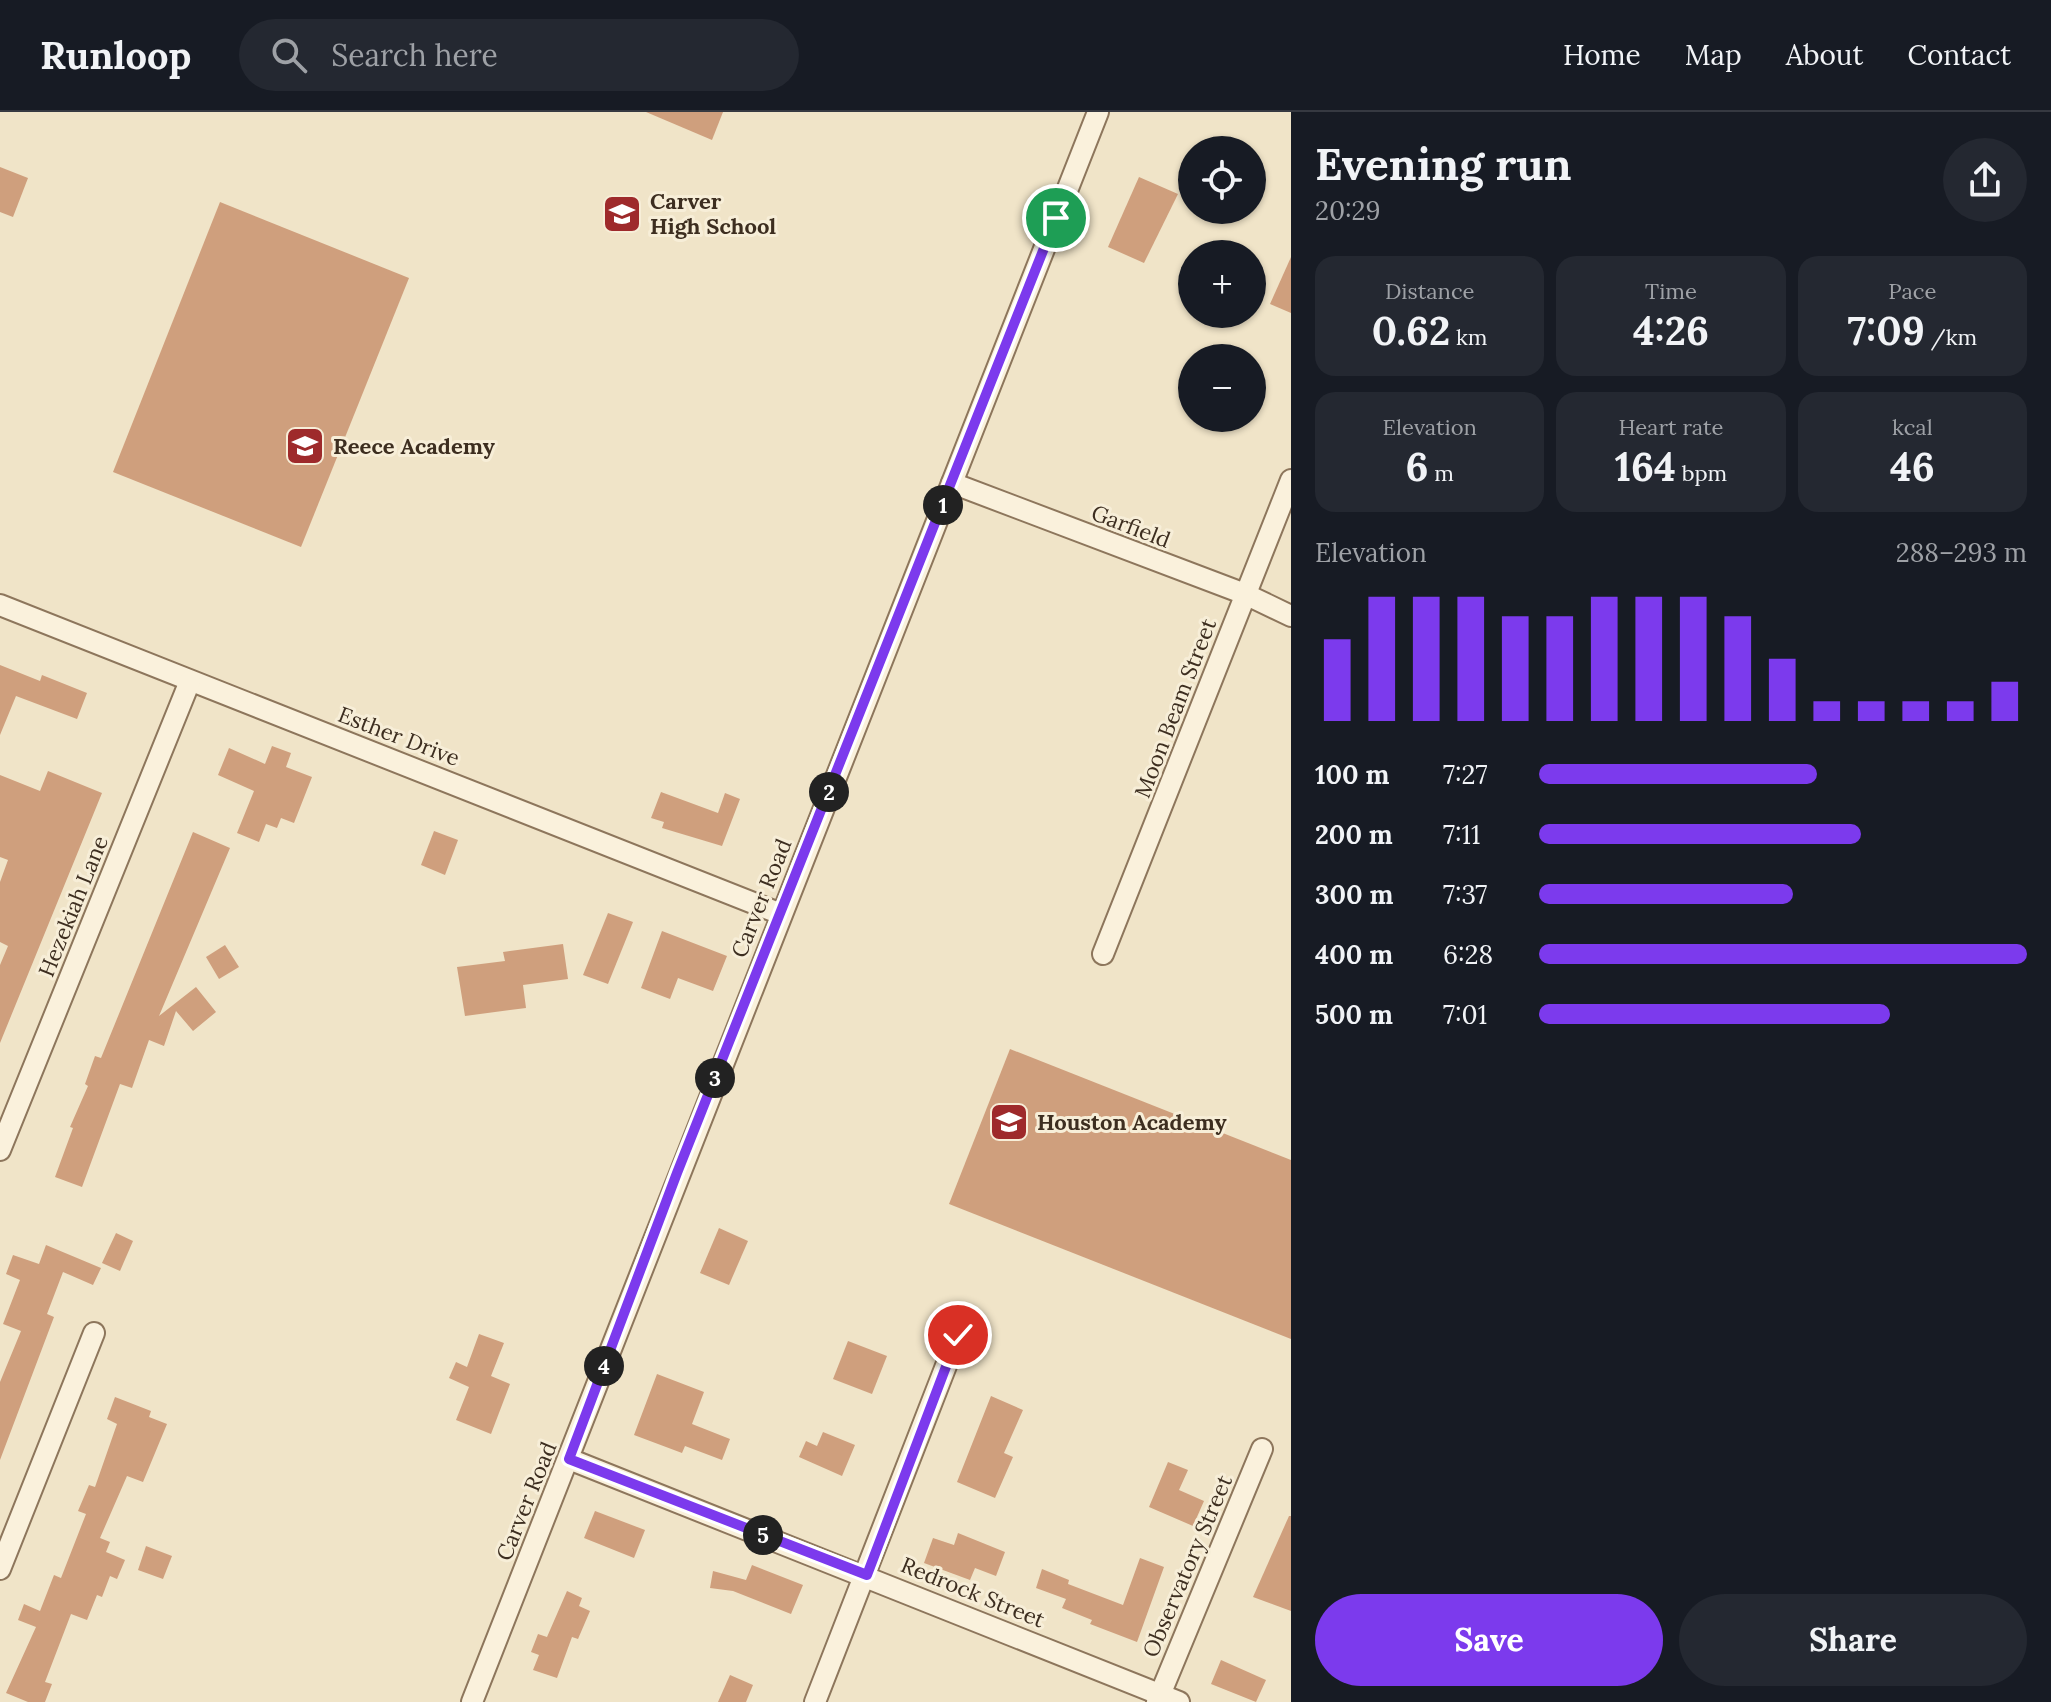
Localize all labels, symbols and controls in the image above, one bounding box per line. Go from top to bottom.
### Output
search box [239,19,799,91]
text: Runloop [40,31,191,79]
icon: search [267,33,311,77]
text: Search here [331,36,498,74]
text: Home [1563,37,1641,73]
text: Map [1685,37,1742,73]
text: About [1786,37,1863,73]
text: Contact [1907,37,2011,73]
map controls [1178,136,1266,432]
button: locate [1178,136,1266,224]
text: Evening run [1315,136,1572,192]
button: share [1943,138,2027,222]
pin [1022,184,1090,252]
place label: Carver High School [650,187,776,240]
school or university icon: Carver High School [601,193,643,235]
text: 20:29 [1315,194,1381,227]
icon: arrive [1034,196,1078,240]
button: + [1178,240,1266,328]
text: Distance [1385,277,1474,305]
text: Time [1645,277,1697,305]
text: Pace [1888,277,1936,305]
text: 0.62 [1372,305,1450,356]
text: 4:26 [1633,305,1709,356]
text: 7:09 [1847,305,1925,356]
text: km [1450,323,1488,351]
text: /km [1925,323,1977,351]
button: − [1178,344,1266,432]
text: Elevation [1382,413,1477,441]
text: Heart rate [1619,413,1723,441]
text: kcal [1892,413,1933,441]
school or university icon: Reece Academy [284,425,326,467]
place label: Reece Academy [333,432,496,460]
text: 6 [1405,441,1428,492]
text: 164 [1615,441,1676,492]
text: 46 [1890,441,1935,492]
text: m [1428,459,1454,487]
text: bpm [1676,459,1727,487]
pin: 1 [923,485,963,525]
text: 1 [939,491,947,519]
street label: Garfield [1088,498,1174,554]
text: Elevation [1315,536,1427,569]
text: 288–293 m [1896,536,2027,569]
street label: Moon Beam Street [1128,614,1222,802]
street label: Esther Drive [334,700,464,772]
text: 100 m [1315,758,1389,791]
text: 7:27 [1443,758,1487,791]
pin: 2 [809,772,849,812]
text: 2 [823,778,835,806]
text: 200 m [1315,818,1393,851]
text: 7:11 [1443,818,1480,851]
street label: Hezekiah Lane [32,831,114,981]
street label: Carver Road [724,834,798,962]
text: 300 m [1315,878,1393,911]
text: 7:37 [1443,878,1487,911]
text: 400 m [1315,938,1393,971]
text: 6:28 [1443,938,1493,971]
text: 500 m [1315,998,1393,1031]
text: 7:01 [1443,998,1487,1031]
pin: 3 [695,1058,735,1098]
text: 3 [709,1064,721,1092]
school or university icon: Houston Academy [988,1101,1030,1143]
place label: Houston Academy [1037,1108,1227,1136]
pin [924,1301,992,1369]
icon: check [936,1313,980,1357]
pin: 4 [584,1346,624,1386]
text: 4 [598,1352,610,1380]
street label: Carver Road [489,1437,563,1565]
street label: Observatory Street [1136,1470,1238,1661]
pin: 5 [743,1515,783,1555]
text: 5 [757,1521,769,1549]
street label: Redrock Street [897,1550,1049,1634]
button: Save [1315,1594,1663,1686]
button: Share [1679,1594,2027,1686]

